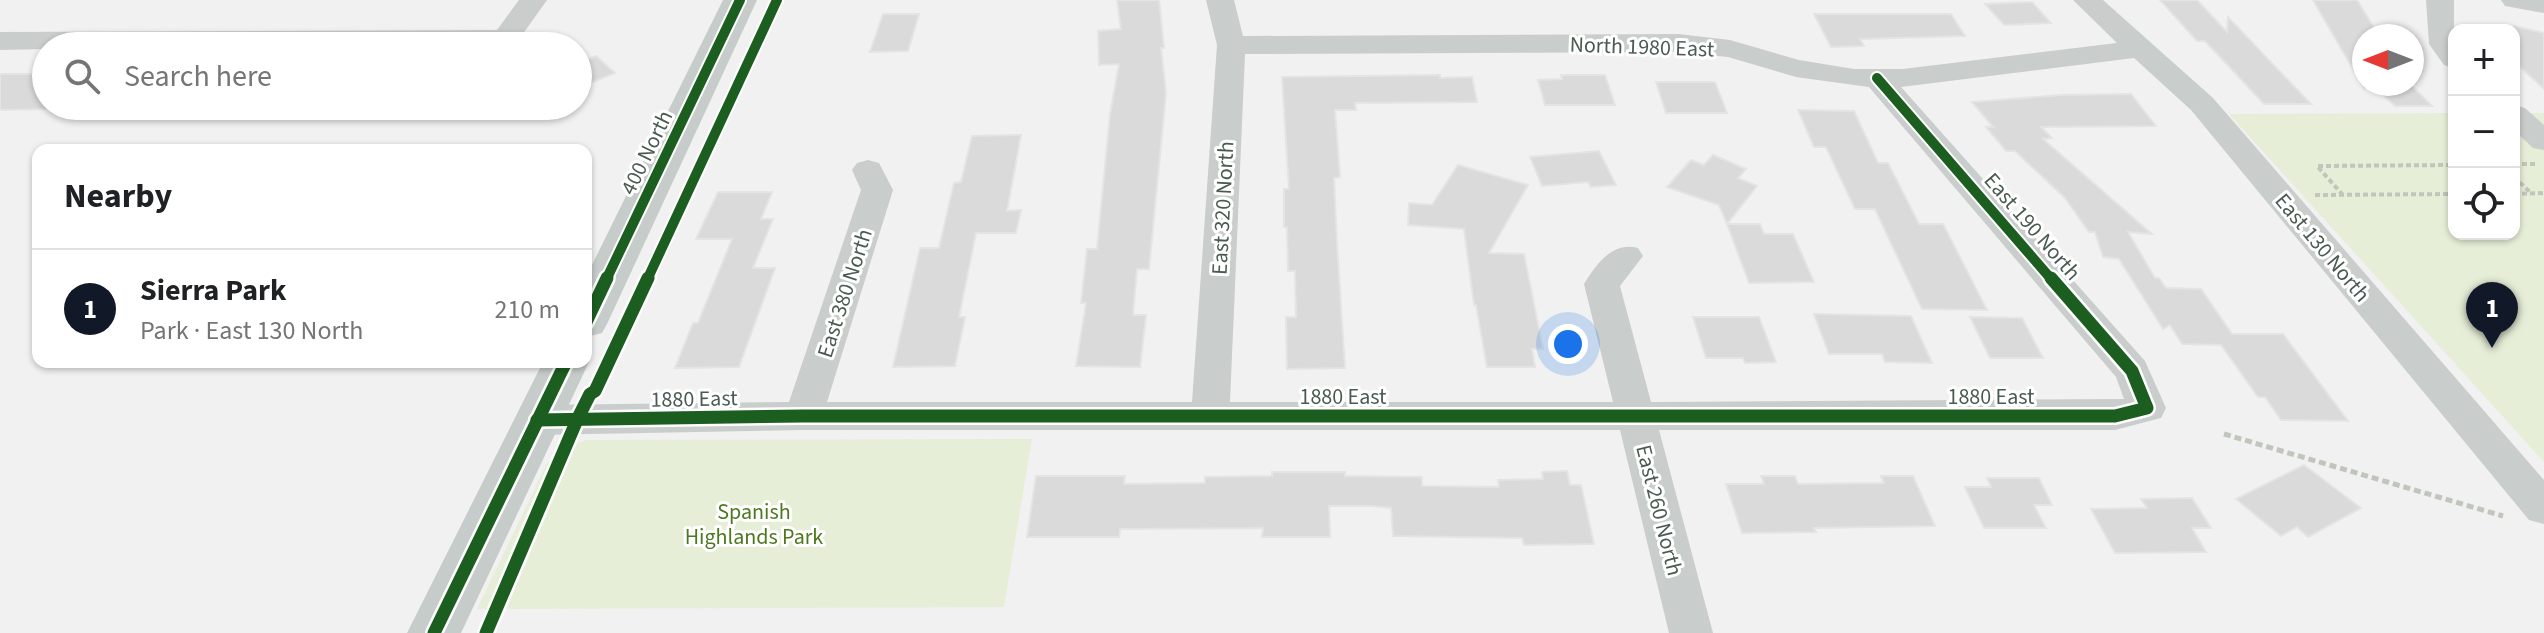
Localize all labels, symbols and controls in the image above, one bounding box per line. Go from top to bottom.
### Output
north arrow [2352,24,2424,96]
map controls [2448,24,2520,240]
button: + [2448,24,2520,96]
street label: North 1980 East [1569,28,1715,66]
search box [32,32,592,120]
icon: search [60,54,104,98]
text: Search here [124,55,272,98]
button: − [2448,96,2520,168]
street label: 400 North [613,105,681,200]
street label: East 320 North [1204,140,1242,276]
street label: East 190 North [1976,166,2088,288]
button: locate [2448,168,2520,240]
text: Nearby [64,172,172,221]
street label: East 130 North [2267,186,2377,309]
street label: East 380 North [809,225,881,362]
text: Sierra Park [140,269,286,312]
pin: 1 [2466,282,2518,348]
text: 1 [83,291,97,328]
text: 210 m [494,291,560,328]
text: Park · East 130 North [140,312,363,349]
your location [1548,324,1588,364]
street label: 1880 East [1299,381,1387,413]
street label: 1880 East [1947,381,2035,413]
street label: 1880 East [650,382,738,416]
street label: East 260 North [1627,442,1691,579]
park label: Spanish Highlands Park [685,496,823,553]

